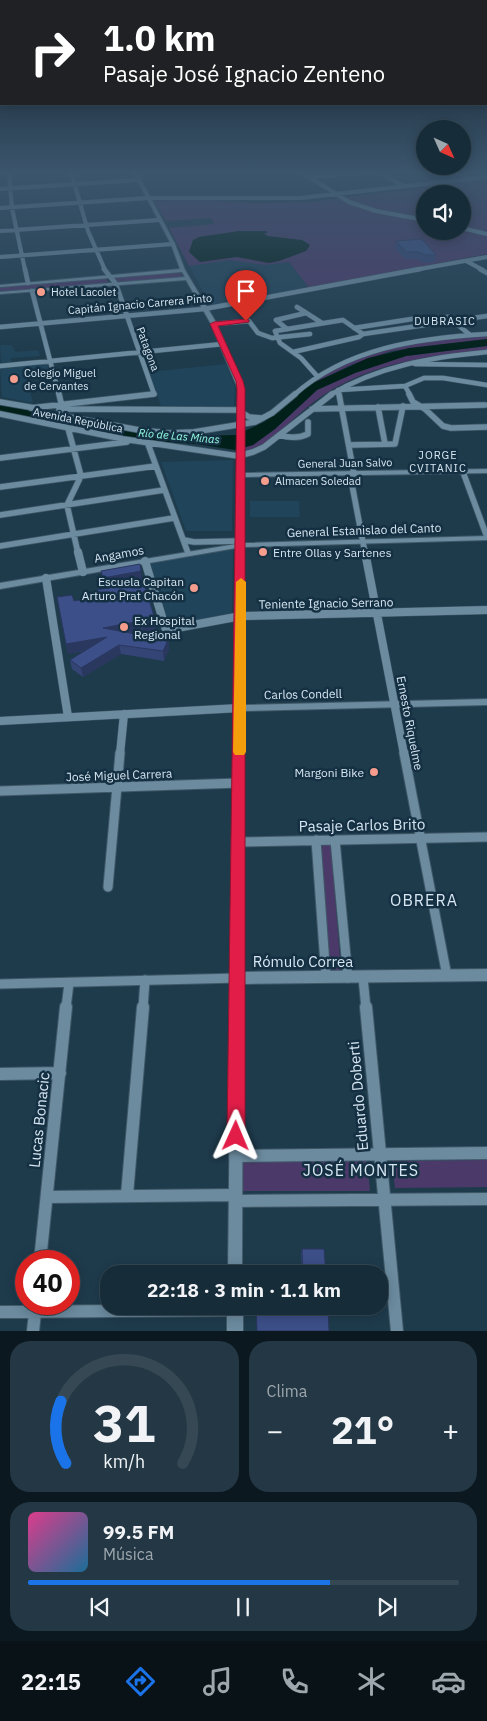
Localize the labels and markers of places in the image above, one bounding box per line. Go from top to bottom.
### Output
pin [225,270,267,321]
place label: Hotel Lacolet [51,285,116,299]
marker: Hotel Lacolet [35,286,47,298]
place label: Colegio Miguel de Cervantes [24,366,96,393]
marker: Colegio Miguel de Cervantes [8,373,20,385]
place label: Almacen Soledad [275,474,361,488]
marker: Almacen Soledad [259,475,271,487]
place label: Entre Ollas y Sartenes [273,545,392,560]
marker: Entre Ollas y Sartenes [257,546,269,558]
place label: Escuela Capitan Arturo Prat Chacón [82,574,184,603]
marker: Escuela Capitan Arturo Prat Chacón [188,582,200,594]
place label: Ex Hospital Regional [134,613,195,642]
marker: Ex Hospital Regional [118,621,130,633]
place label: Margoni Bike [295,765,364,780]
marker: Margoni Bike [368,766,380,778]

